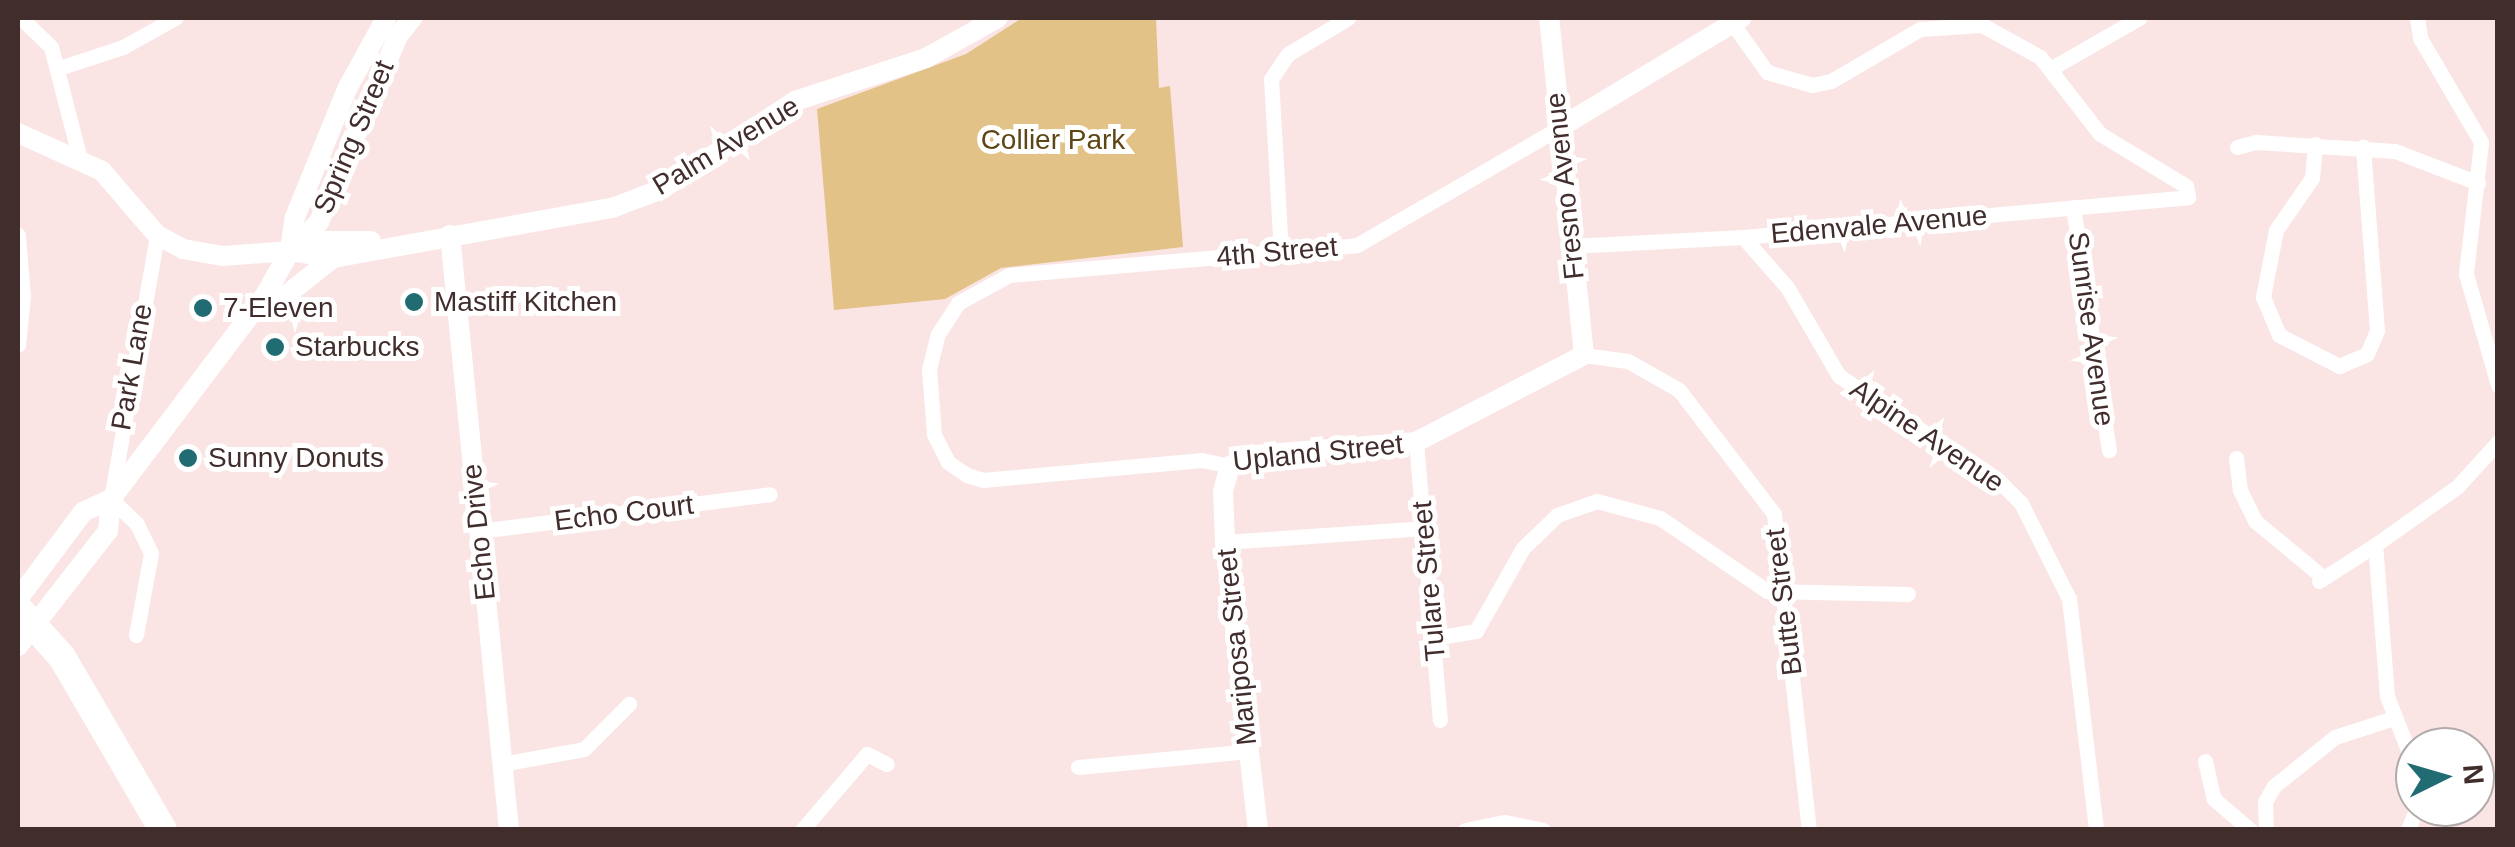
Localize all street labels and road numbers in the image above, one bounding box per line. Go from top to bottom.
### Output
street label: Spring Street [307,55,401,219]
street label: Palm Avenue [646,89,806,203]
street label: Fresno Avenue [1538,90,1592,282]
street label: Edenvale Avenue [1768,199,1990,251]
street label: Sunrise Avenue [2061,229,2121,429]
street label: 4th Street [1215,230,1339,274]
street label: Park Lane [104,301,160,433]
street label: Alpine Avenue [1843,372,2011,500]
street label: Upland Street [1231,427,1405,479]
street label: Echo Drive [455,462,503,602]
street label: Echo Court [552,488,696,538]
street label: Tulare Street [1405,499,1453,663]
street label: Butte Street [1758,527,1810,677]
street label: Mariposa Street [1210,547,1264,747]

